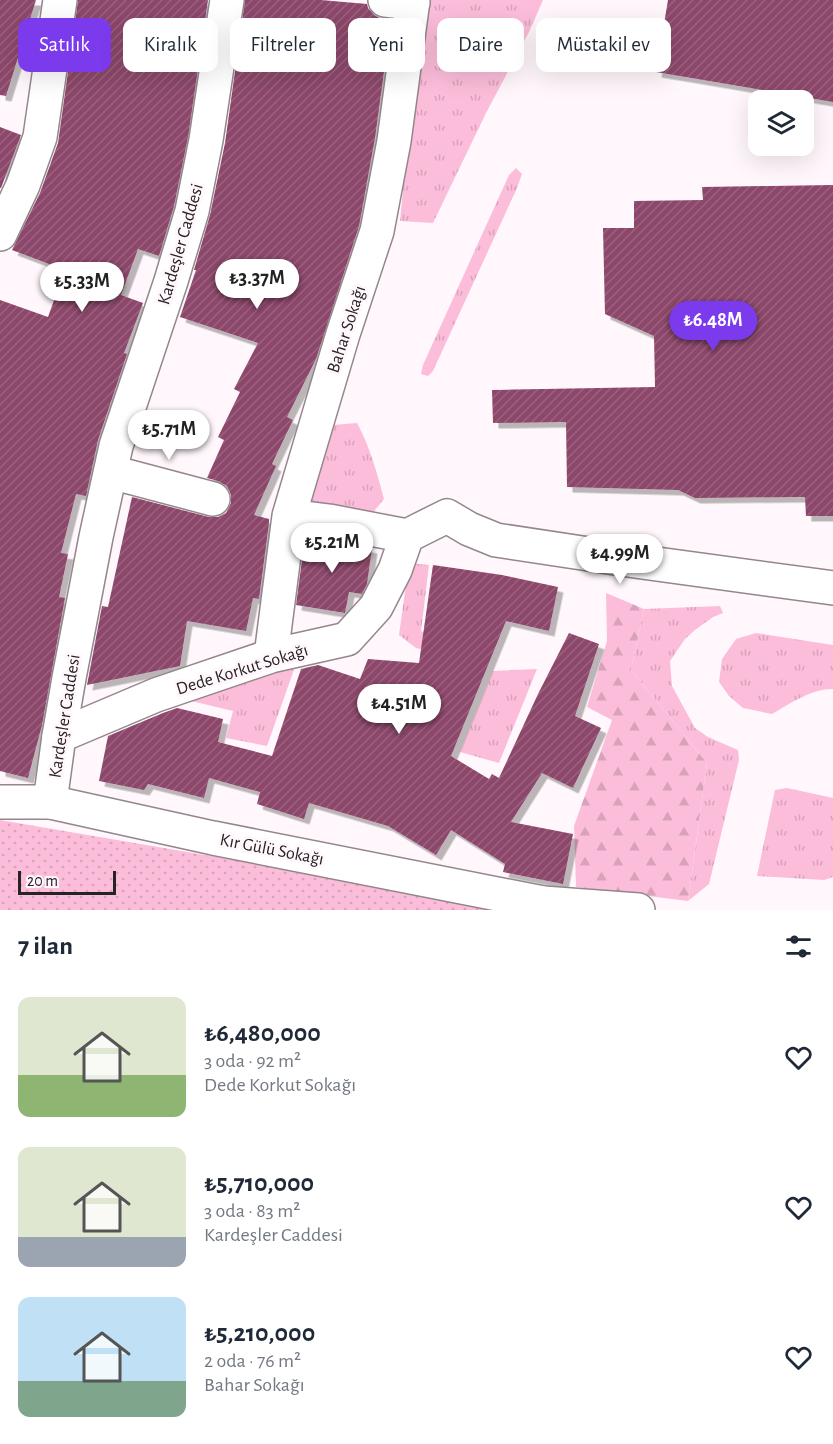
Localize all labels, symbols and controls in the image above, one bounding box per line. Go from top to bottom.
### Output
chip: Satılık [18,18,111,72]
chip: Kiralık [123,18,218,72]
chip: Filtreler [230,18,336,72]
chip: Yeni [348,18,425,72]
chip: Daire [437,18,524,72]
chip: Müstakil ev [536,18,671,72]
map controls [748,90,814,156]
button: layers [748,90,814,156]
street label: Kardeşler Caddesi [155,182,207,307]
pin: ₺3.37M [208,259,306,310]
pin: ₺5.33M [33,262,131,313]
text: ₺3.37M [229,268,285,288]
text: ₺5.33M [54,271,110,291]
street label: Bahar Sokağı [324,283,369,375]
pin: ₺6.48M [664,301,762,352]
text: ₺6.48M [683,310,743,330]
pin: ₺5.71M [120,410,218,461]
text: ₺5.71M [142,419,196,439]
pin: ₺5.21M [283,523,381,574]
text: ₺5.21M [304,532,360,552]
pin: ₺4.99M [571,534,669,585]
text: ₺4.99M [590,543,650,563]
street label: Dede Korkut Sokağı [174,641,310,699]
street label: Kardeşler Caddesi [46,653,84,779]
pin: ₺4.51M [350,684,448,735]
text: ₺4.51M [371,693,427,713]
street label: Kır Gülü Sokağı [218,831,325,869]
scale bar [18,868,116,896]
text: 20 m [27,873,58,889]
icon: filters [782,930,815,963]
text: 7 ilan [18,933,73,959]
text: ₺6,480,000 [204,1020,321,1046]
icon: home [66,1021,138,1093]
icon: heart [782,1041,815,1074]
text: 3 oda · 92 m² [204,1051,301,1071]
text: Dede Korkut Sokağı [204,1075,356,1095]
text: ₺5,710,000 [204,1170,314,1196]
icon: home [66,1171,138,1243]
icon: heart [782,1191,815,1224]
text: 3 oda · 83 m² [204,1201,300,1221]
text: Kardeşler Caddesi [204,1225,343,1245]
text: ₺5,210,000 [204,1320,315,1346]
icon: home [66,1321,138,1393]
icon: heart [782,1341,815,1374]
text: 2 oda · 76 m² [204,1351,301,1371]
text: Bahar Sokağı [204,1375,305,1395]

